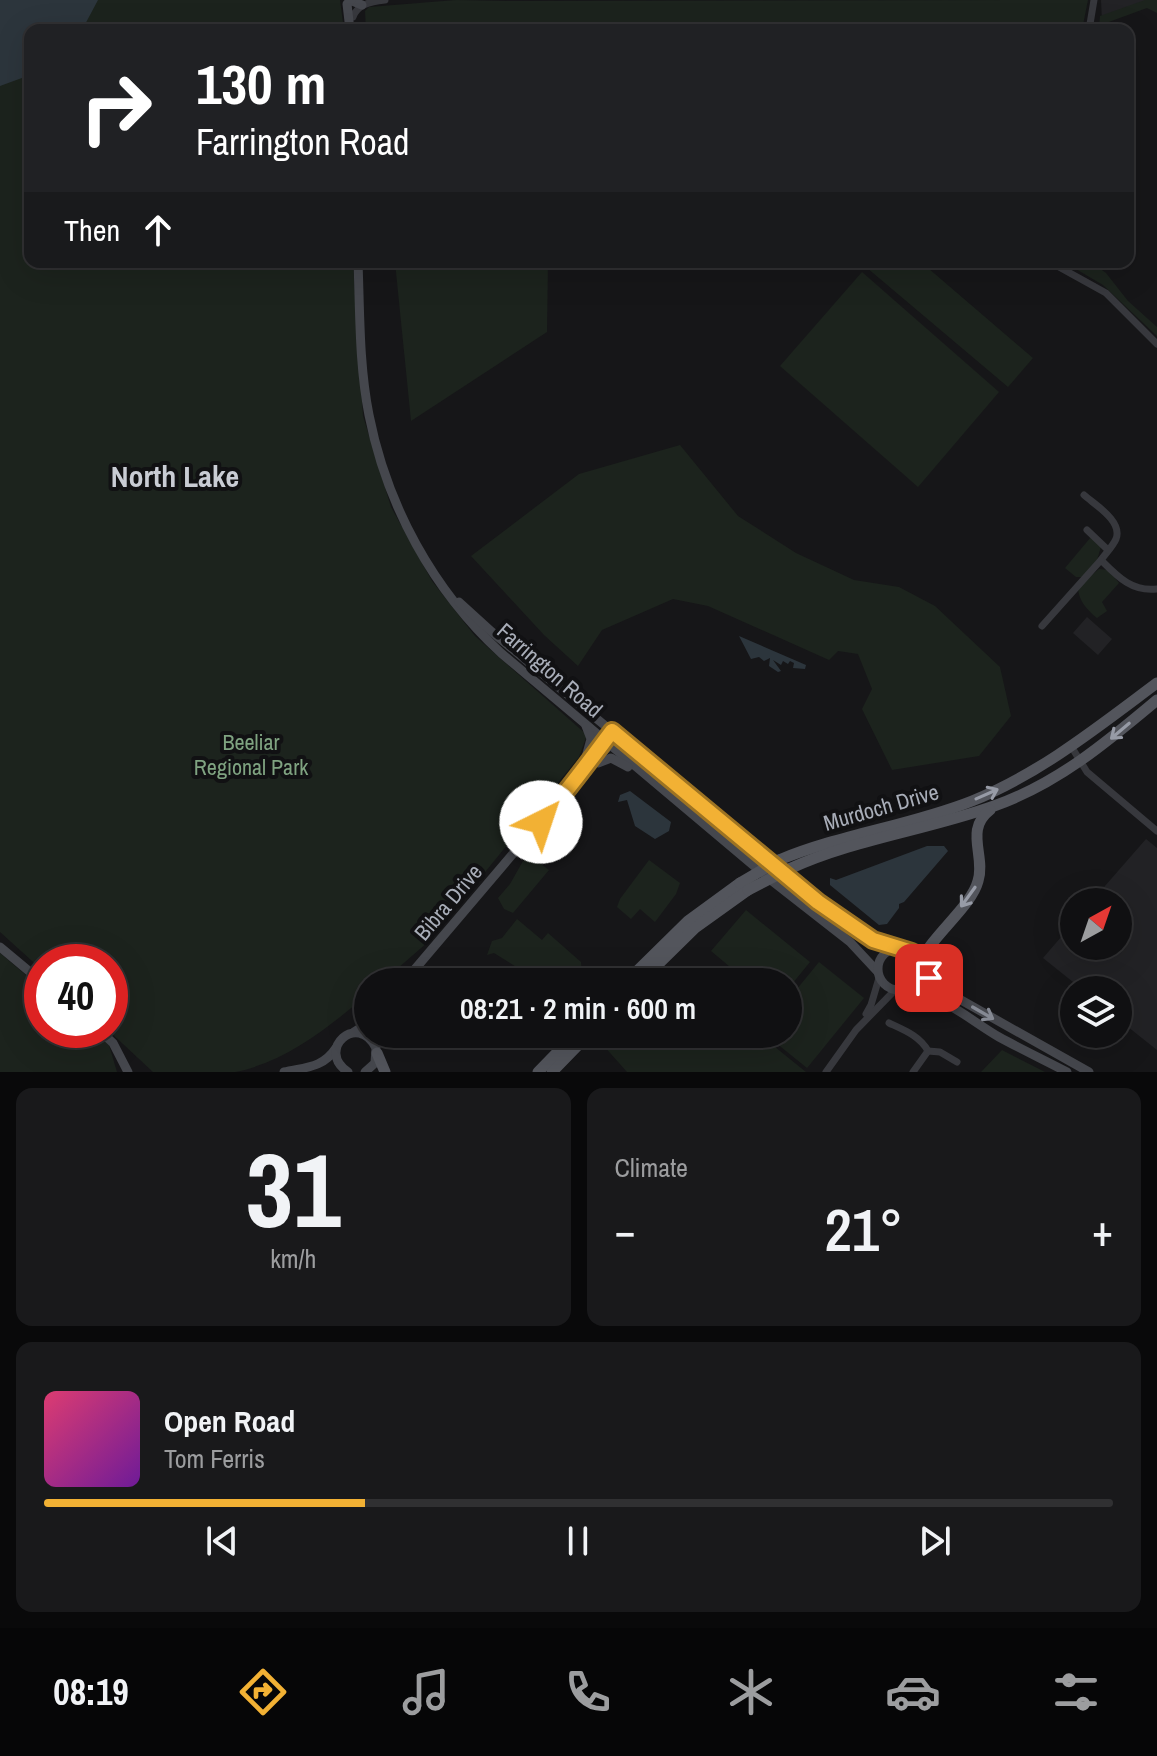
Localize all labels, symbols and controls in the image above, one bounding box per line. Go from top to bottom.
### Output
text: 130 m [196,46,326,121]
icon: right [64,56,168,160]
text: Farrington Road [196,118,410,166]
icon: ahead [136,208,180,252]
text: Then [64,210,120,250]
district label: North Lake [111,456,239,496]
street label: Farrington Road [491,616,609,724]
one-way arrow [1110,722,1130,740]
park label: Beeliar Regional Park [194,727,309,782]
street label: Murdoch Drive [820,776,942,838]
position arrow [499,780,583,864]
one-way arrow [974,786,998,801]
street label: Bibra Drive [407,857,489,947]
one-way arrow [960,886,977,907]
north arrow [1060,888,1132,960]
map controls [1060,888,1132,1048]
speed limit sign: 40 [24,944,128,1048]
pin [895,944,963,1012]
icon: arrive [907,956,951,1000]
button: layers [1060,976,1132,1048]
text: 08:21 · 2 min · 600 m [460,988,696,1028]
one-way arrow [971,1005,994,1021]
text: 31 [246,1119,341,1259]
text: Climate [615,1150,688,1185]
text: 21° [824,1189,903,1270]
text: − [615,1200,636,1260]
text: + [1092,1200,1113,1260]
text: km/h [270,1241,316,1276]
text: Open Road [164,1401,295,1441]
text: Tom Ferris [164,1441,265,1476]
icon: previous [200,1519,244,1563]
icon: pause [556,1519,600,1563]
icon: next [913,1519,957,1563]
icon: directions [235,1664,291,1720]
icon: music [398,1664,454,1720]
icon: phone [560,1664,616,1720]
icon: climate [723,1664,779,1720]
icon: car [885,1664,941,1720]
icon: filters [1048,1664,1104,1720]
text: 08:19 [53,1668,129,1716]

